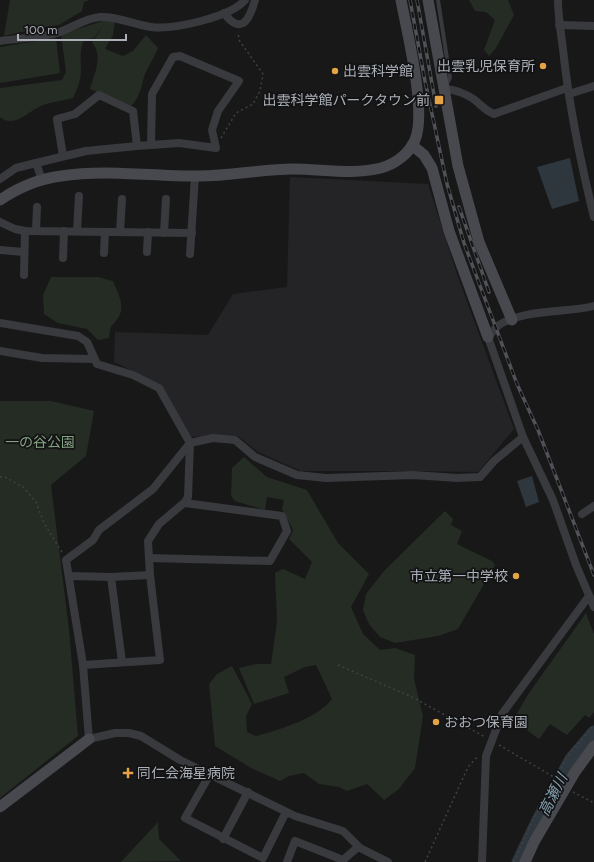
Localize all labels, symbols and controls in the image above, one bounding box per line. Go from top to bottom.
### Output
scale bar [18,16,126,42]
text: 100 m [24,23,58,37]
place label: 出雲乳児保育所 [437,58,535,75]
marker: 出雲乳児保育所 [538,61,548,71]
place label: 出雲科学館 [343,63,413,80]
marker: 出雲科学館 [330,66,340,76]
place label: 出雲科学館パークタウン前 [263,92,430,109]
marker: 出雲科学館パークタウン前 [433,94,445,106]
park label: 一の谷公園 [5,434,75,451]
place label: 市立第一中学校 [410,568,508,585]
marker: 市立第一中学校 [511,571,521,581]
place label: おおつ保育園 [444,714,528,731]
marker: おおつ保育園 [431,717,441,727]
place label: 同仁会海星病院 [137,765,235,782]
marker: 同仁会海星病院 [122,767,134,779]
water label: 高瀬川 [535,769,572,819]

